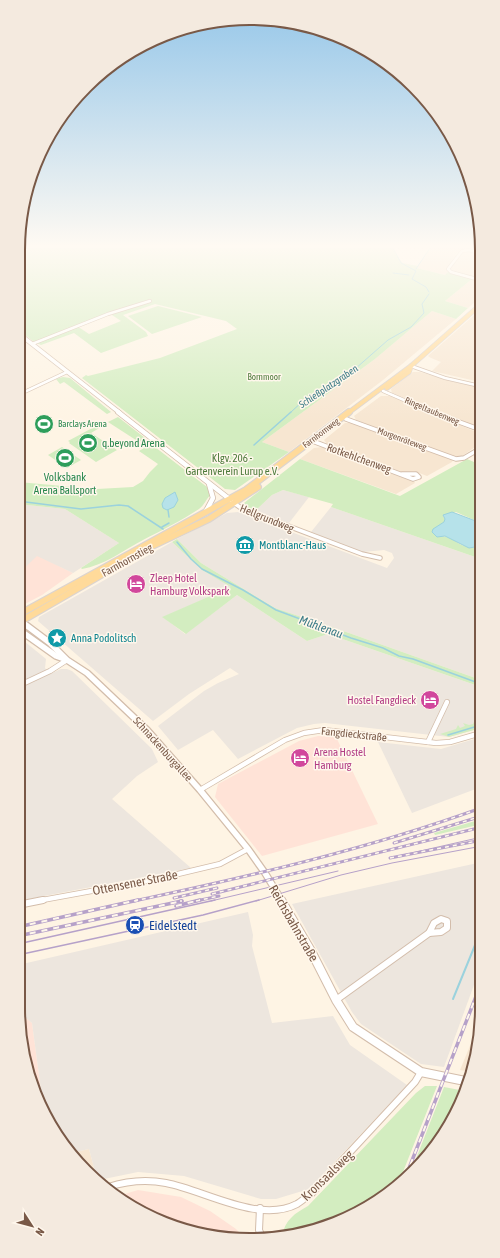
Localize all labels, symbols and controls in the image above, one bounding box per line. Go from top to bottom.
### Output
water label: Schießplatzgraben [296,363,360,411]
park label: Bornmoor [247,372,281,382]
street label: Ringeltaubenweg [403,395,461,427]
sports icon: Barclays Arena [33,413,55,435]
street label: Farnhornweg [301,416,341,450]
place label: Barclays Arena [58,419,107,429]
street label: Morgenröteweg [376,426,428,453]
sports icon: q.beyond Arena [77,432,99,454]
place label: q.beyond Arena [102,437,165,449]
street label: Rotkehlchenweg [325,441,393,475]
sports icon: Volksbank Arena Ballsport [54,447,76,469]
park label: Klgv. 206 - Gartenverein Lurup e.V. [185,452,279,477]
place label: Volksbank Arena Ballsport [34,471,96,496]
street label: Hellgrundweg [238,502,296,534]
museum icon: Montblanc-Haus [234,534,256,556]
place label: Montblanc-Haus [259,539,326,551]
street label: Farnhornstieg [99,541,155,579]
place label: Zleep Hotel Hamburg Volkspark [150,572,230,597]
hotel icon: Zleep Hotel Hamburg Volkspark [125,573,147,595]
water label: Mühlenau [297,613,345,641]
place icon: Anna Podolitsch [46,627,68,649]
place label: Anna Podolitsch [71,632,136,644]
hotel icon: Hostel Fangdieck [419,689,441,711]
place label: Hostel Fangdieck [347,694,416,706]
street label: Schnackenburgallee [131,714,195,784]
street label: Fangdieckstraße [320,725,388,743]
place label: Arena Hostel Hamburg [314,746,366,771]
hotel icon: Arena Hostel Hamburg [289,747,311,769]
street label: Ottensener Straße [91,867,179,898]
street label: Reichsbahnstraße [266,882,322,964]
station icon: Eidelstedt [124,914,146,936]
place label: Eidelstedt [149,918,197,933]
street label: Kronsaalsweg [298,1147,357,1204]
north arrow [12,1206,52,1246]
text: N [33,1226,47,1238]

